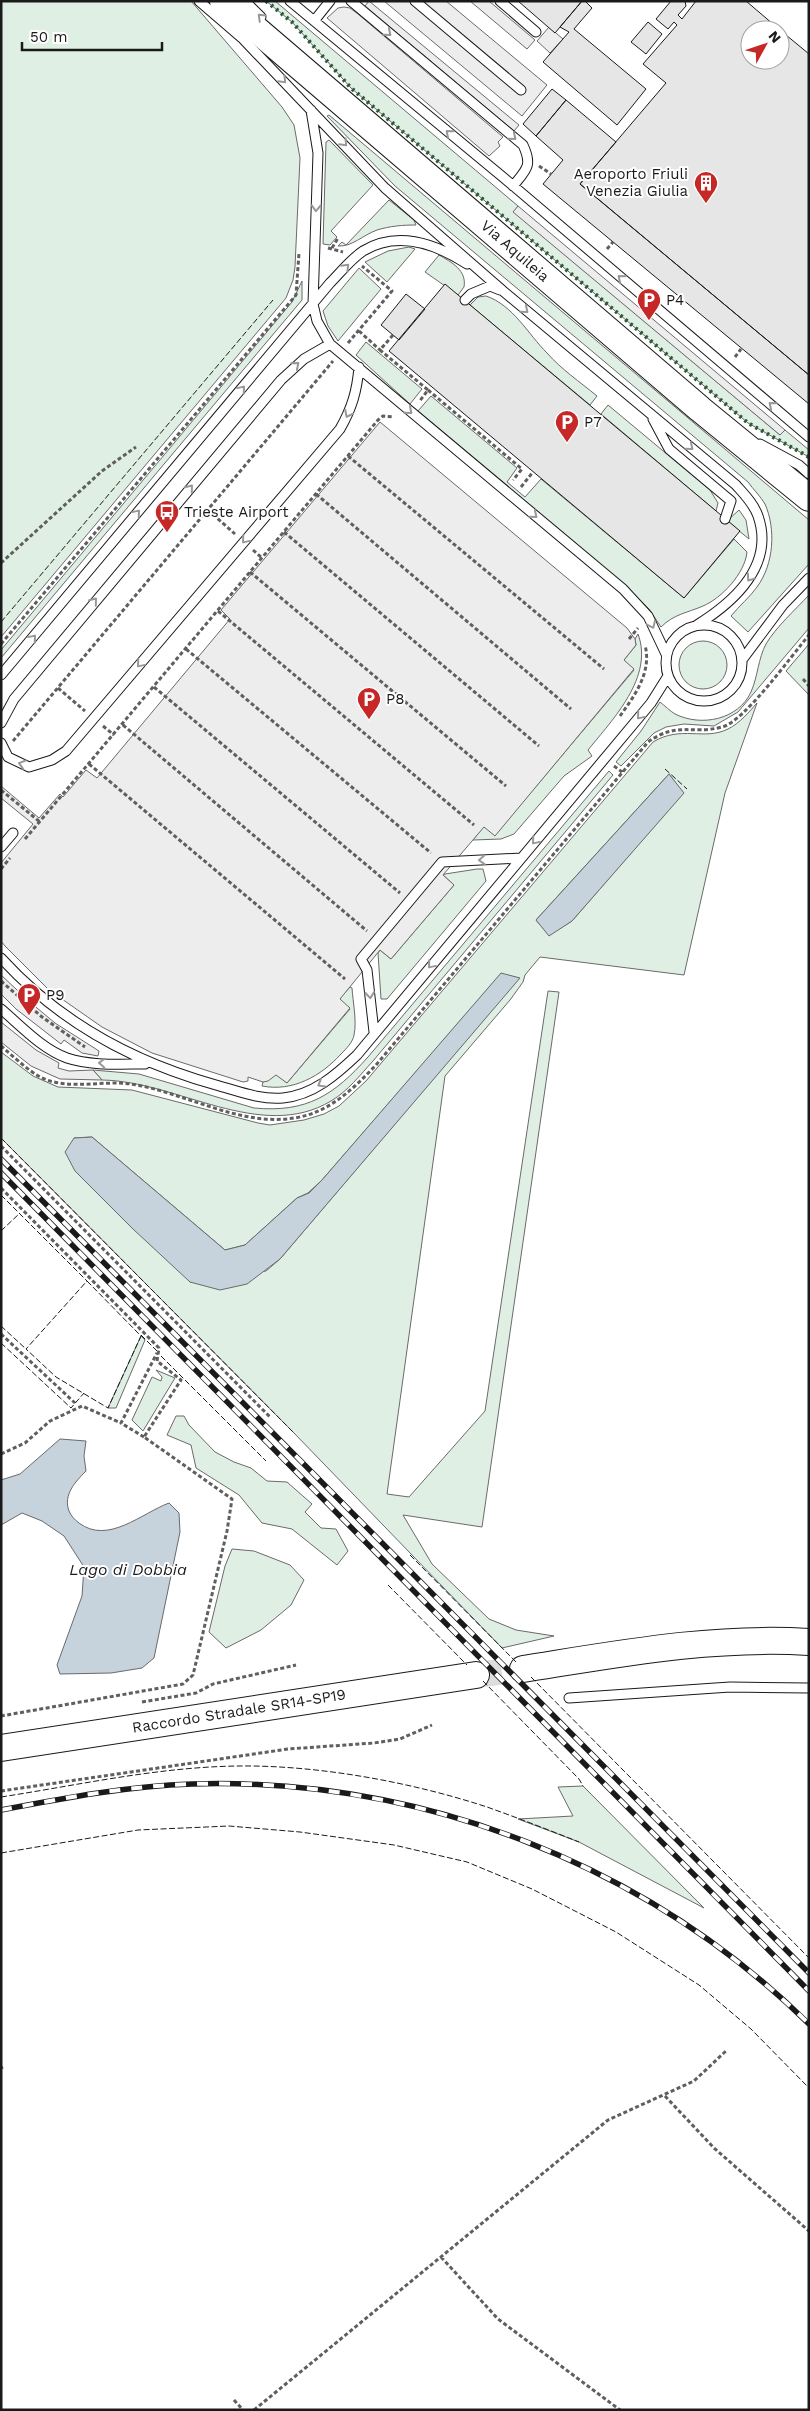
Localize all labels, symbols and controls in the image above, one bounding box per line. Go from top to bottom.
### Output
one-way arrow [257,14,266,23]
scale bar [22,20,162,52]
north arrow [740,20,790,70]
one-way arrow [383,27,392,36]
text: 50 m [30,28,67,46]
text: N [765,28,784,46]
one-way arrow [278,74,287,83]
one-way arrow [445,129,454,138]
one-way arrow [507,131,516,140]
one-way arrow [338,138,347,147]
place label: Aeroporto Friuli Venezia Giulia [574,165,689,200]
building icon: Aeroporto Friuli Venezia Giulia [693,170,719,204]
one-way arrow [311,205,321,213]
street label: Via Aquileia [477,216,553,286]
one-way arrow [340,264,349,273]
one-way arrow [618,275,627,283]
parking icon: P4 [636,287,662,321]
place label: P4 [666,291,684,309]
one-way arrow [520,304,529,313]
one-way arrow [291,361,300,370]
one-way arrow [236,385,245,394]
one-way arrow [768,402,777,411]
one-way arrow [403,405,412,414]
one-way arrow [344,409,354,418]
parking icon: P7 [554,409,580,443]
place label: P7 [584,413,602,431]
one-way arrow [684,441,693,450]
one-way arrow [184,484,193,493]
bus stop icon: Trieste Airport [154,499,180,533]
place label: Trieste Airport [184,503,289,521]
one-way arrow [131,510,140,519]
one-way arrow [528,510,537,519]
one-way arrow [242,534,251,543]
one-way arrow [747,572,756,581]
one-way arrow [89,598,98,607]
one-way arrow [646,620,656,629]
one-way arrow [27,634,36,643]
one-way arrow [138,658,146,667]
parking icon: P8 [356,686,382,720]
place label: P8 [386,690,404,708]
one-way arrow [636,711,645,720]
one-way arrow [19,760,27,770]
one-way arrow [532,835,541,844]
one-way arrow [477,855,485,866]
one-way arrow [428,959,436,968]
parking icon: P9 [16,982,42,1016]
place label: P9 [46,986,64,1004]
one-way arrow [364,992,375,1000]
one-way arrow [98,1058,106,1068]
one-way arrow [318,1078,327,1087]
water label: Lago di Dobbia [69,1560,187,1579]
street label: Raccordo Stradale SR14-SP19 [131,1685,347,1737]

